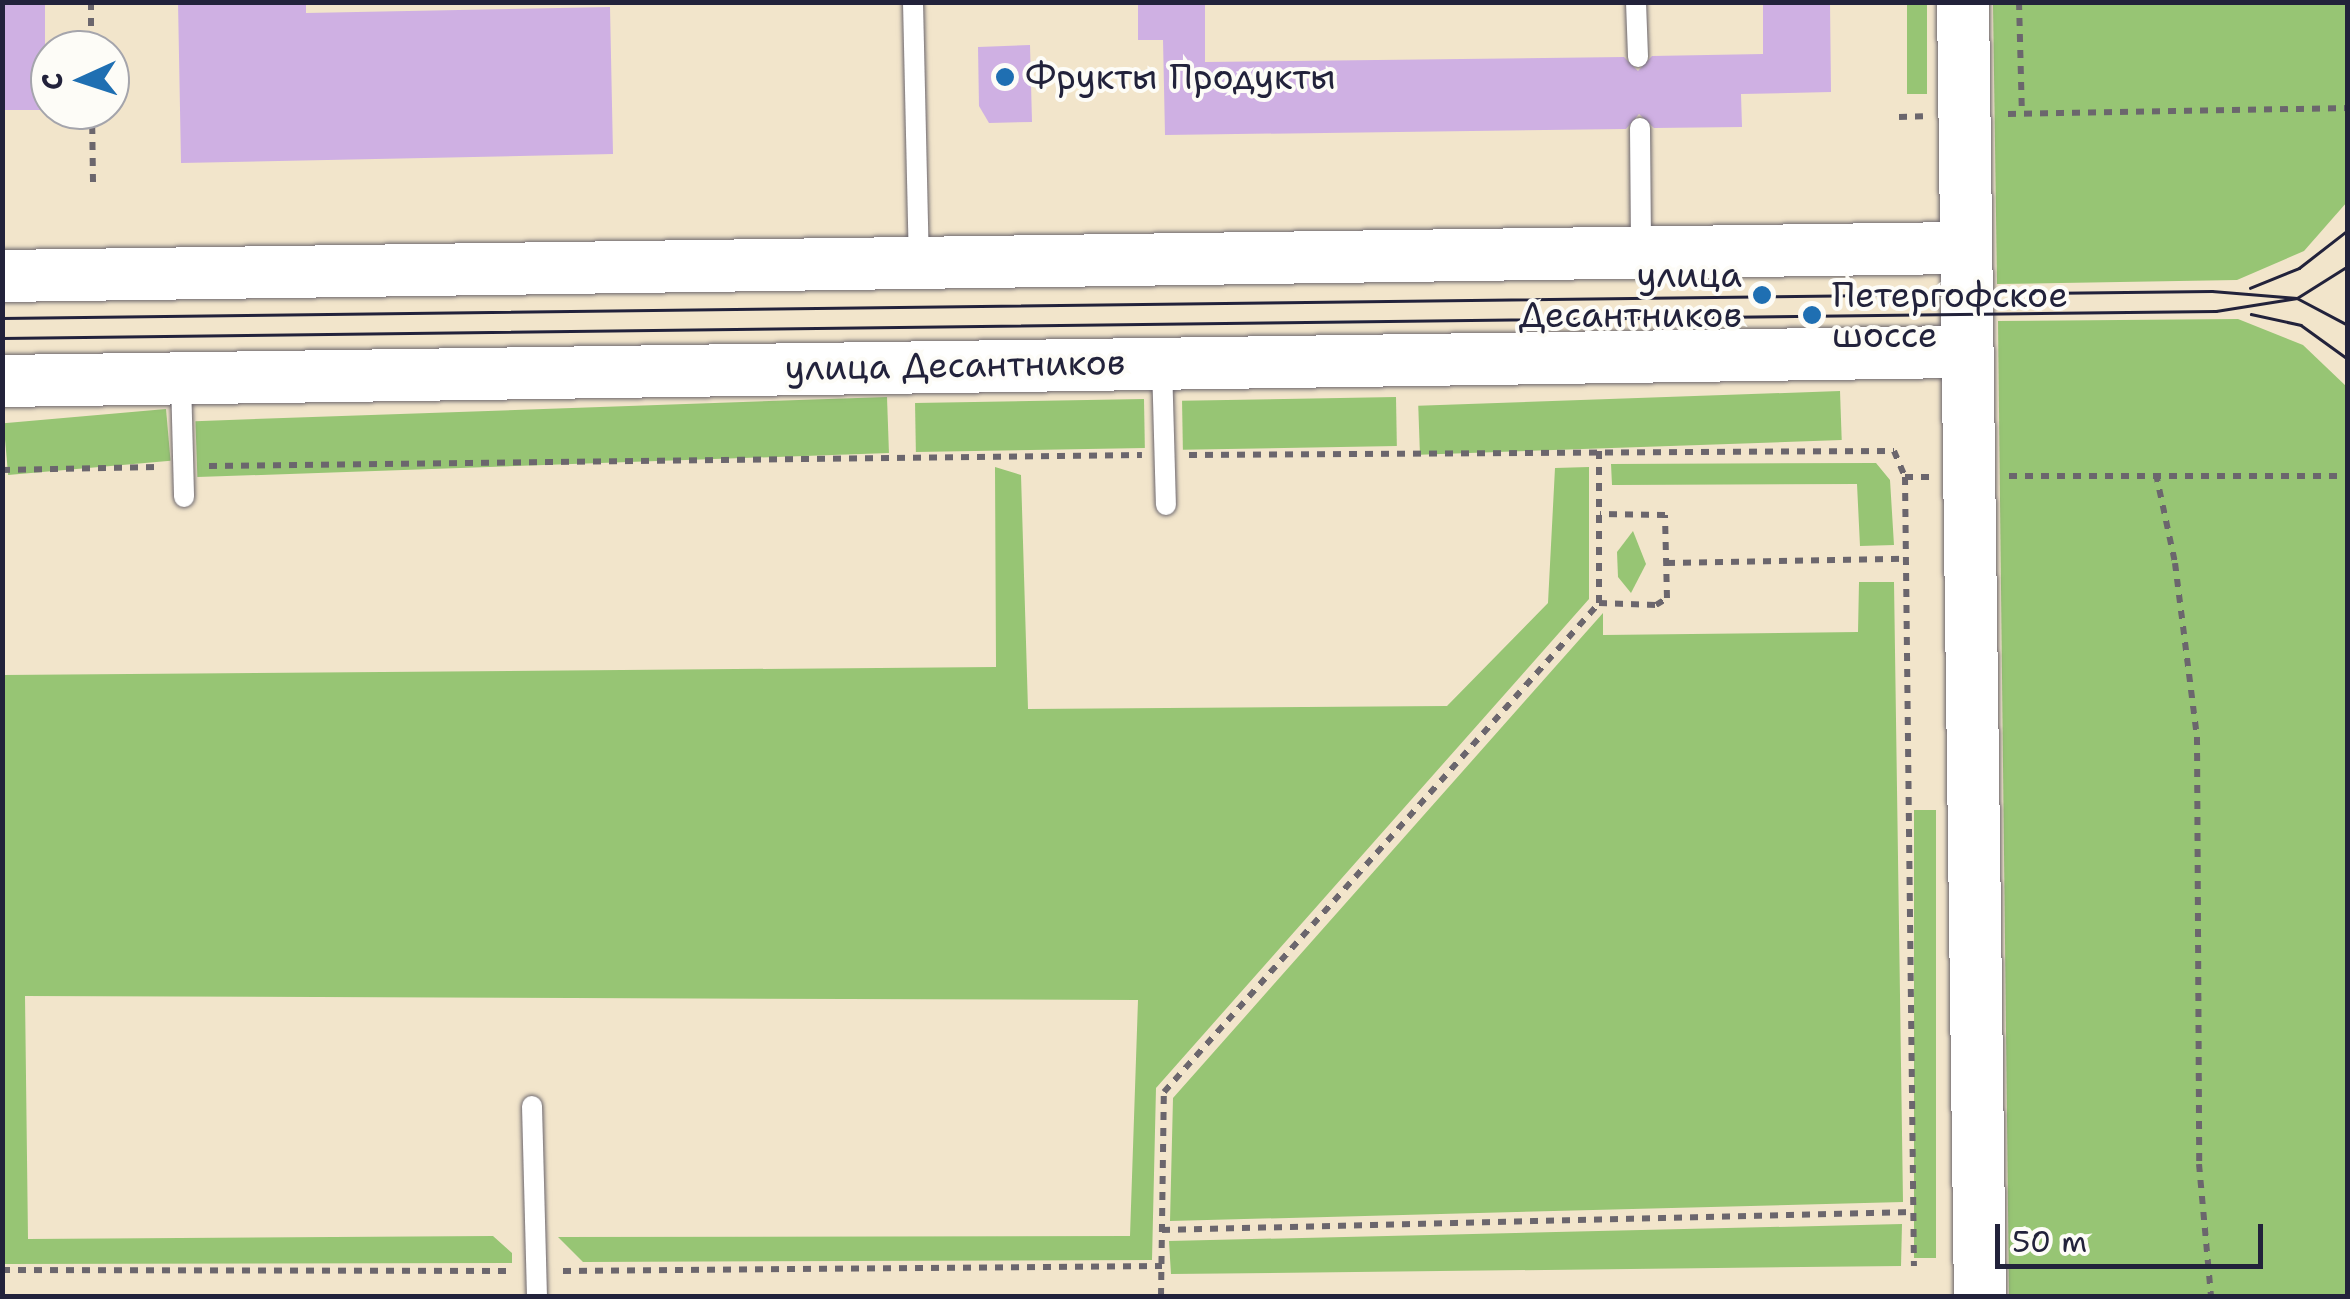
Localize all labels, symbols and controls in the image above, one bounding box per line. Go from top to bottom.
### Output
north arrow [30,30,130,130]
place label: Фрукты Продукты [1025,56,1336,98]
marker: Фрукты Продукты [994,66,1016,88]
text: С [33,72,71,91]
place label: улица Десантников [1519,254,1742,336]
place label: Петергофское шоссе [1832,274,2068,356]
marker: улица Десантников [1751,284,1773,306]
marker: Петергофское шоссе [1801,304,1823,326]
street label: улица Десантников [784,341,1126,389]
scale bar [2000,1204,2268,1266]
text: 50 m [2012,1221,2087,1262]

